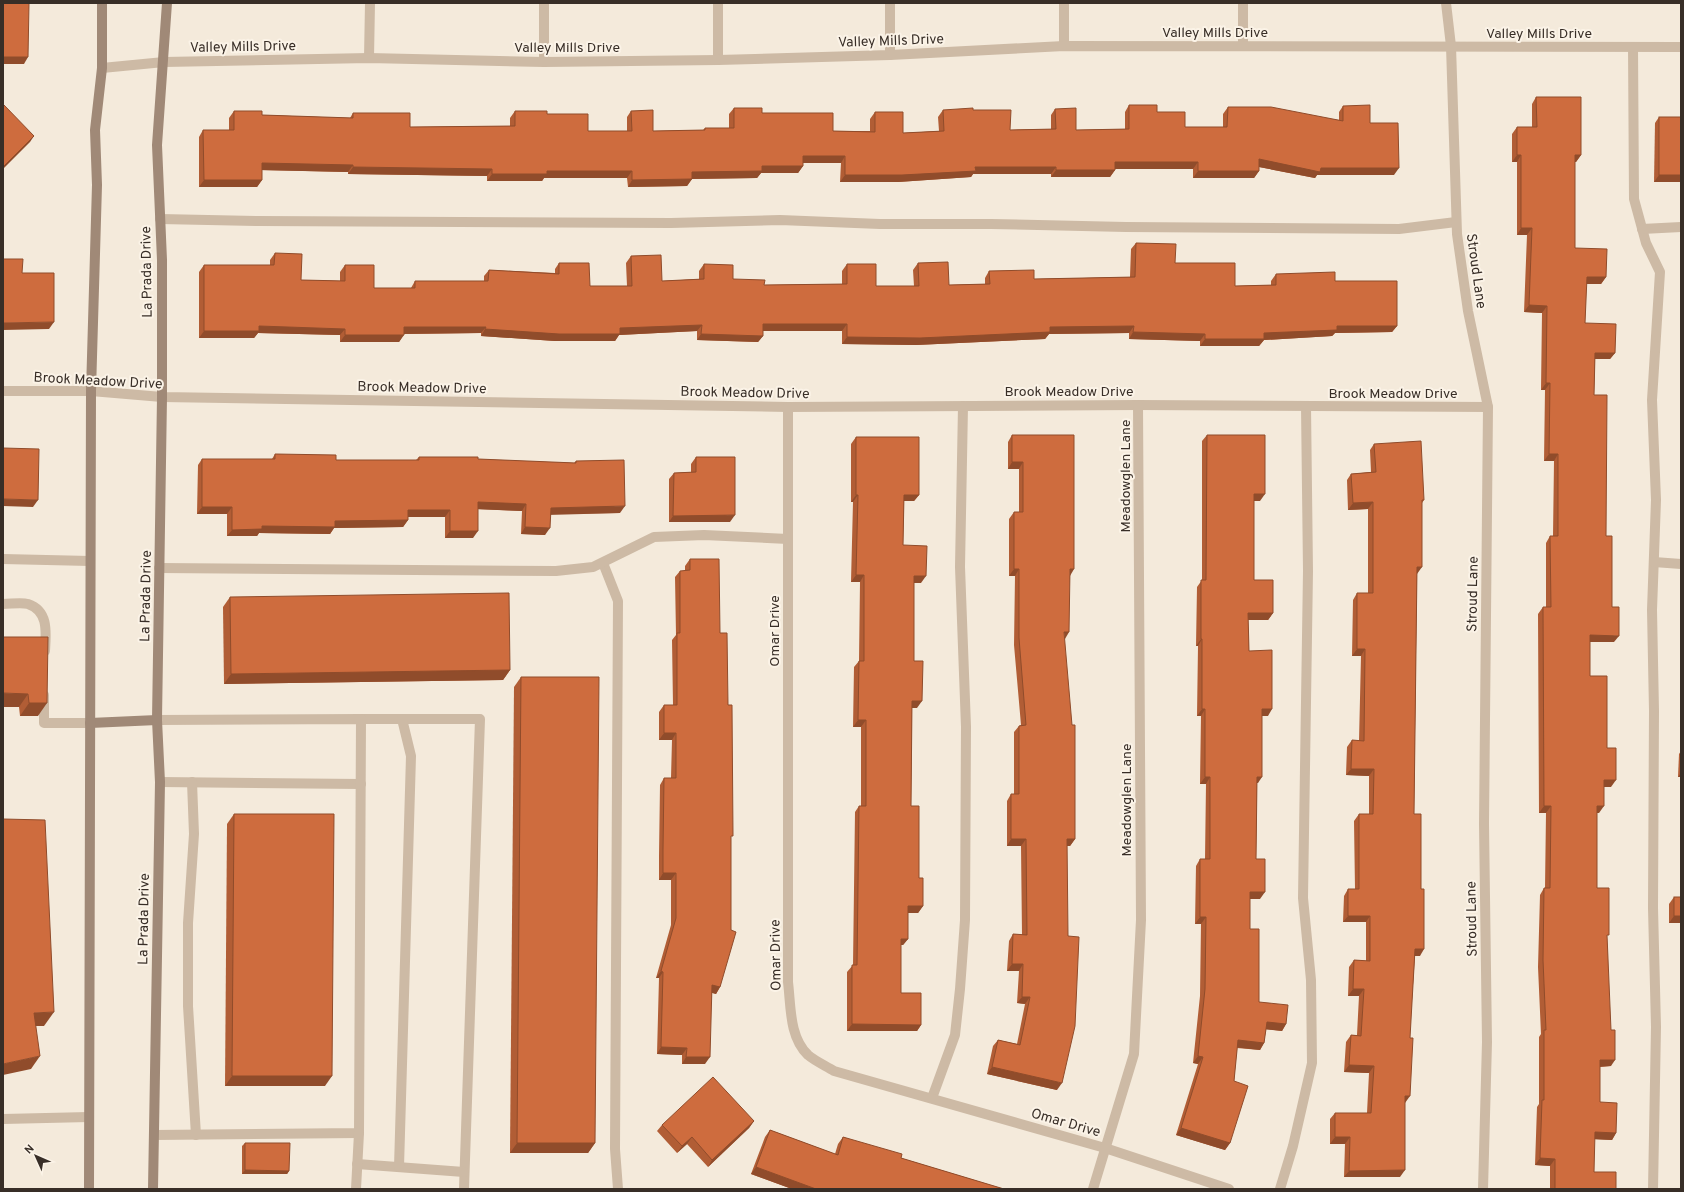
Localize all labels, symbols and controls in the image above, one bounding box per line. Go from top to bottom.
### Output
street label: Valley Mills Drive [1162,25,1268,42]
street label: Valley Mills Drive [1486,26,1592,43]
street label: Valley Mills Drive [838,31,944,52]
street label: Valley Mills Drive [190,38,296,57]
street label: Valley Mills Drive [514,40,620,57]
street label: La Prada Drive [138,226,157,318]
street label: Stroud Lane [1462,232,1489,310]
street label: Brook Meadow Drive [33,370,163,393]
street label: Brook Meadow Drive [357,379,487,398]
street label: Brook Meadow Drive [680,384,810,403]
street label: Brook Meadow Drive [1004,384,1134,401]
street label: Brook Meadow Drive [1328,386,1458,403]
street label: Meadowglen Lane [1118,419,1135,533]
street label: La Prada Drive [137,550,156,642]
street label: Stroud Lane [1464,556,1483,632]
street label: Omar Drive [767,595,784,667]
street label: Meadowglen Lane [1119,743,1136,857]
street label: La Prada Drive [135,873,154,965]
street label: Stroud Lane [1463,881,1482,957]
street label: Omar Drive [767,919,786,991]
street label: Omar Drive [1029,1105,1102,1141]
north arrow [16,1136,56,1176]
text: N [22,1142,37,1157]

